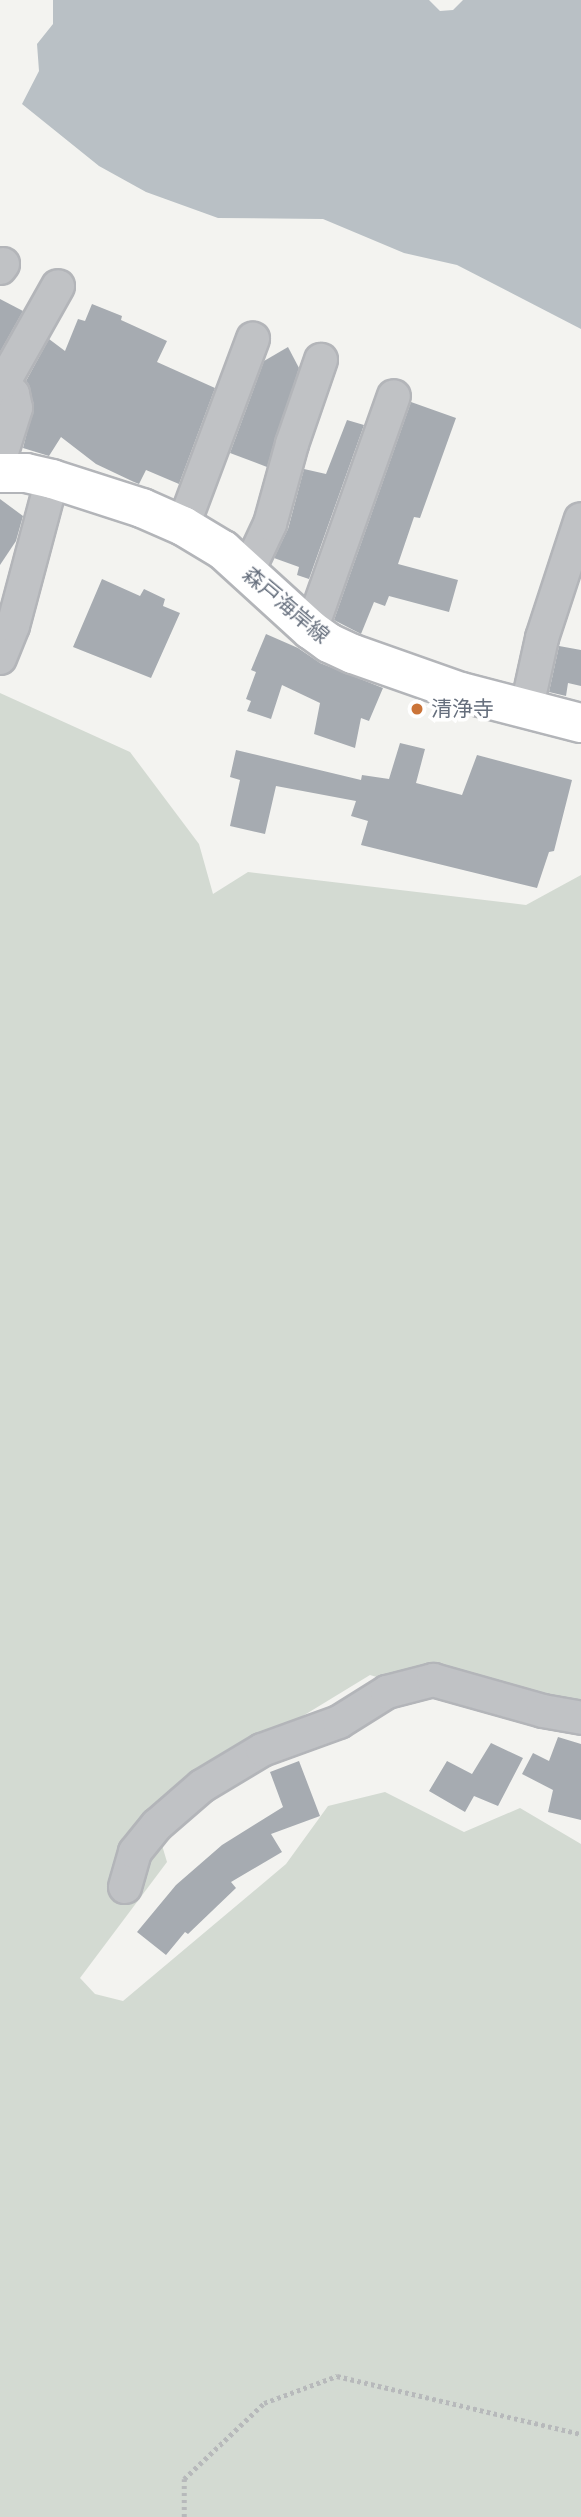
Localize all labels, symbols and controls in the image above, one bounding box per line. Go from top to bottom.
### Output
street label: 森戸海岸線 [238,562,334,648]
place label: 清浄寺 [431,696,494,722]
marker: 清浄寺 [409,701,425,717]

